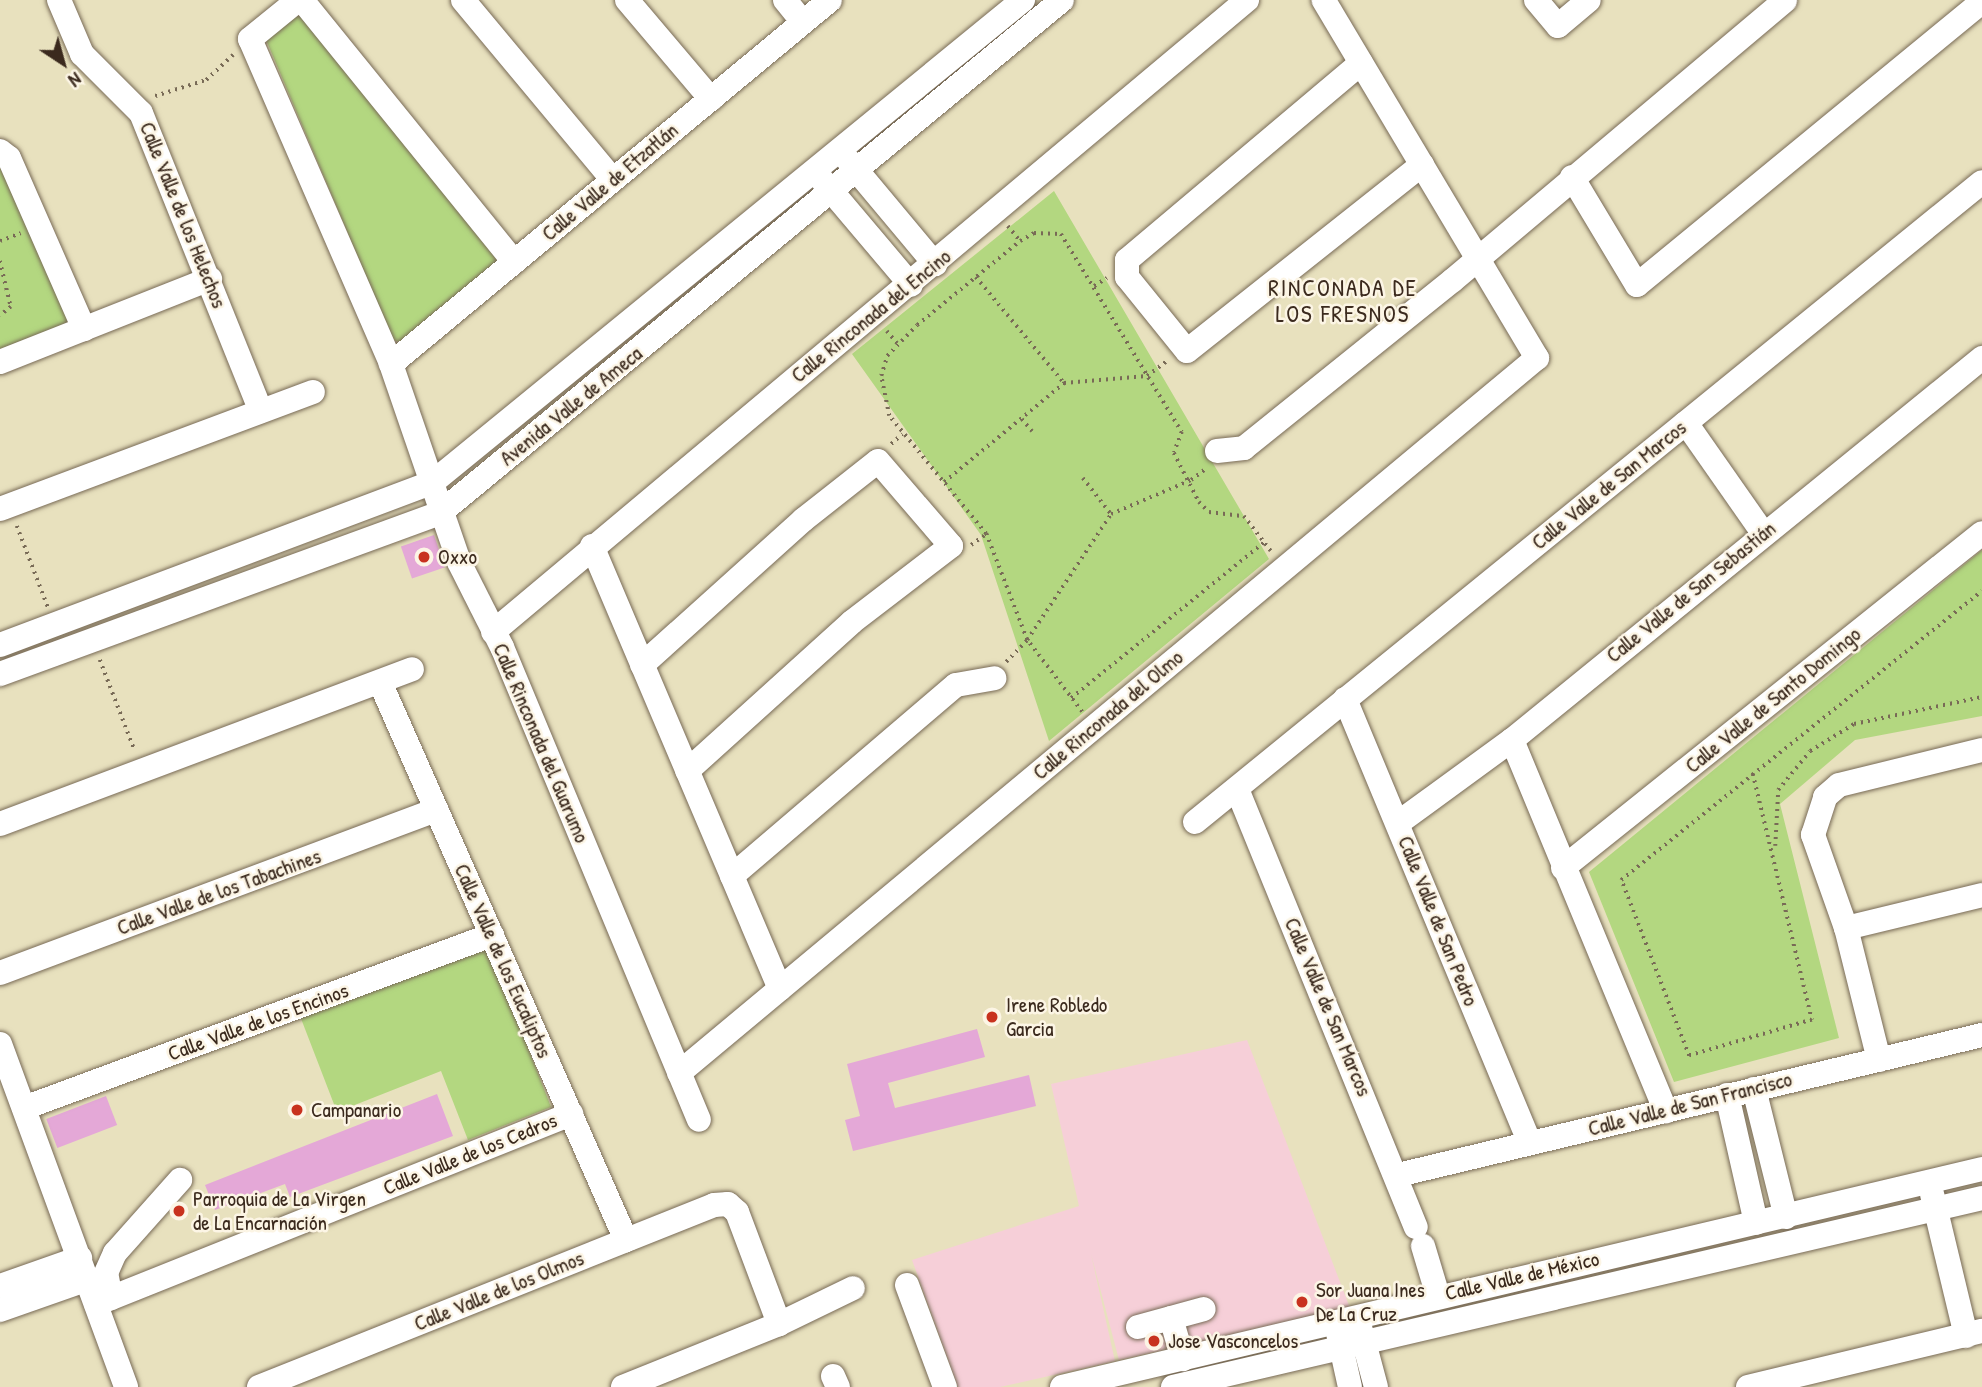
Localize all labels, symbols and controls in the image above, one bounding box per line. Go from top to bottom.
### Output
north arrow [28,28,98,98]
text: N [64,66,87,93]
street label: Calle Valle de los Helechos [134,118,232,312]
street label: Calle Valle de Etzatlán [537,118,683,246]
street label: Calle Rinconada del Encino [786,244,956,388]
district label: RINCONADA DE LOS FRESNOS [1270,274,1416,328]
street label: Avenida Valle de Ameca [495,341,647,471]
street label: Calle Valle de San Marcos [1527,415,1691,555]
street label: Calle Valle de San Sebastián [1601,516,1781,668]
place label: Oxxo [438,544,477,570]
marker: Oxxo [416,549,432,565]
street label: Calle Valle de Santo Domingo [1680,622,1866,778]
street label: Calle Rinconada del Guarumo [488,639,594,847]
street label: Calle Rinconada del Olmo [1028,645,1188,785]
street label: Calle Valle de San Pedro [1392,832,1484,1010]
street label: Calle Valle de los Tabachines [114,843,324,941]
street label: Calle Valle de los Eucaliptos [449,860,557,1062]
street label: Calle Valle de San Marcos [1279,914,1377,1100]
street label: Calle Valle de los Encinos [164,978,352,1066]
place label: Irene Robledo Garcia [1006,992,1107,1042]
marker: Irene Robledo Garcia [984,1009,1000,1025]
street label: Calle Valle de San Francisco [1586,1066,1794,1142]
place label: Campanario [311,1097,401,1123]
marker: Campanario [289,1102,305,1118]
street label: Calle Valle de los Cedros [379,1108,561,1200]
place label: Parroquia de La Virgen de La Encarnación [193,1186,366,1236]
marker: Parroquia de La Virgen de La Encarnación [171,1203,187,1219]
street label: Calle Valle de los Olmos [411,1245,587,1337]
street label: Calle Valle de México [1443,1246,1601,1306]
place label: Sor Juana Ines De La Cruz [1316,1277,1425,1327]
marker: Sor Juana Ines De La Cruz [1294,1294,1310,1310]
place label: Jose Vasconcelos [1168,1328,1298,1354]
marker: Jose Vasconcelos [1146,1333,1162,1349]

